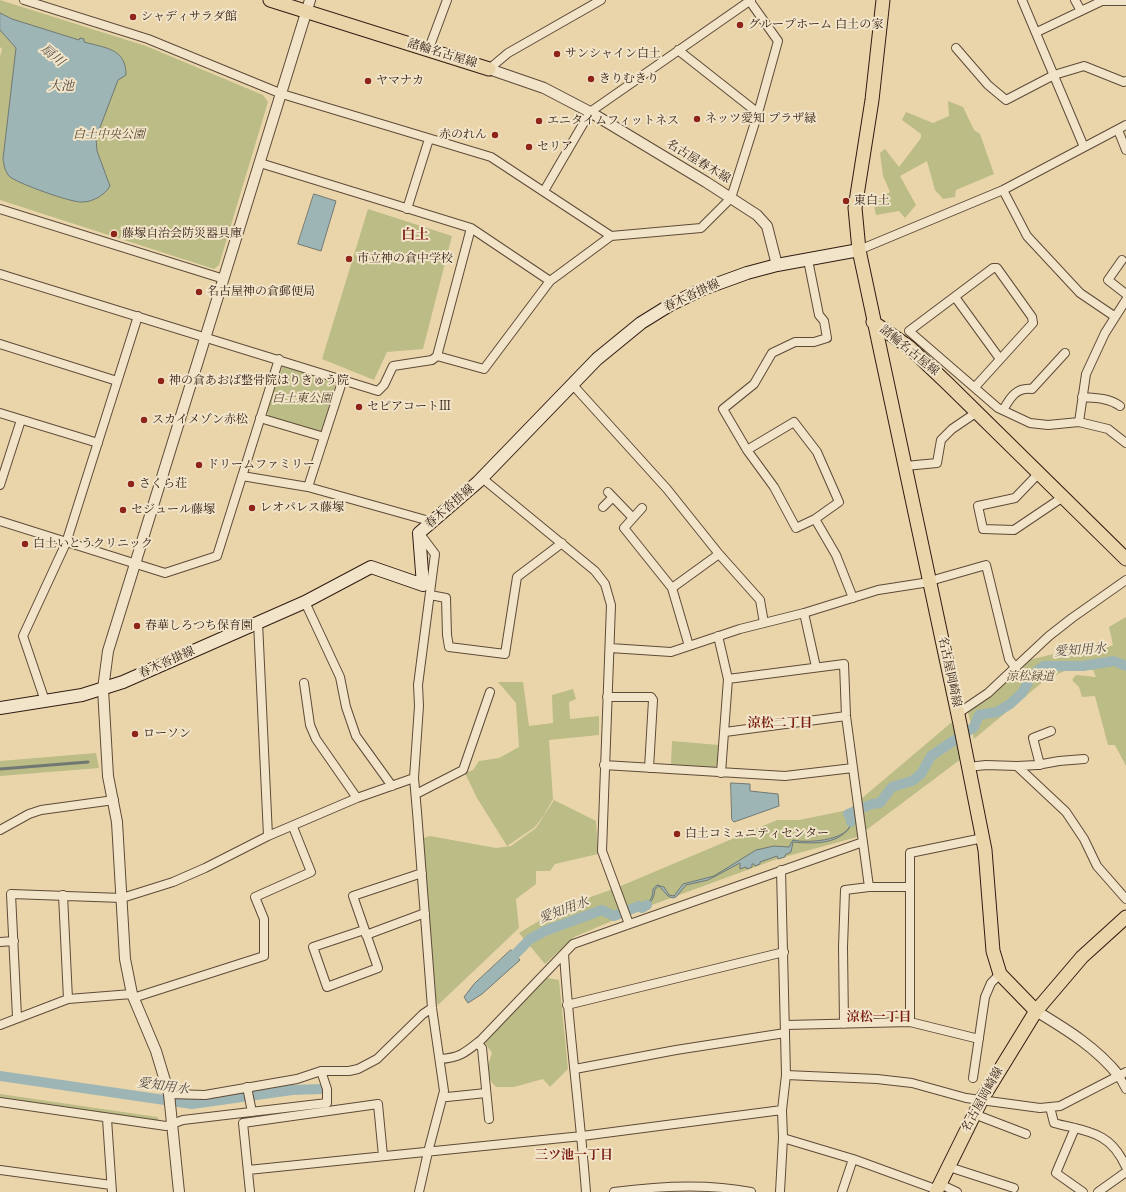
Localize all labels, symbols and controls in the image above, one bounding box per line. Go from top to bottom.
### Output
place label: シャディサラダ館 [141,10,237,24]
marker: シャディサラダ館 [128,12,138,22]
place label: グループホーム 白土の家 [748,18,883,32]
marker: グループホーム 白土の家 [735,20,745,30]
street label: 諸輪名古屋線 [405,37,479,71]
water label: 扇川 [37,42,67,70]
place label: サンシャイン白土 [565,47,661,61]
marker: サンシャイン白土 [552,49,562,59]
place label: きりむきり [599,72,659,86]
place label: ヤマナカ [376,74,424,88]
marker: きりむきり [586,74,596,84]
marker: ヤマナカ [363,76,373,86]
water label: 大池 [48,79,74,95]
place label: ネッツ愛知 プラザ緑 [705,112,816,126]
place label: エニタイムフィットネス [547,114,679,128]
marker: ネッツ愛知 プラザ緑 [692,114,702,124]
marker: エニタイムフィットネス [534,116,544,126]
park label: 白土中央公園 [73,128,145,142]
place label: 赤のれん [439,128,487,142]
marker: 赤のれん [490,130,500,140]
street label: 名古屋春木線 [663,137,733,187]
place label: セリア [537,140,573,154]
marker: セリア [524,142,534,152]
place label: 東白土 [854,194,890,208]
marker: 東白土 [841,196,851,206]
place label: 藤塚自治会防災器具庫 [122,227,242,241]
district label: 白土 [401,228,429,244]
marker: 藤塚自治会防災器具庫 [109,229,119,239]
place label: 市立神の倉中学校 [357,252,453,266]
marker: 市立神の倉中学校 [344,254,354,264]
street label: 春木沓掛線 [662,277,722,315]
place label: 名古屋神の倉郵便局 [207,285,315,299]
marker: 名古屋神の倉郵便局 [194,287,204,297]
street label: 諸輪名古屋線 [876,323,942,379]
place label: 神の倉あおば整骨院はりきゅう院 [169,374,349,388]
marker: 神の倉あおば整骨院はりきゅう院 [156,376,166,386]
park label: 白土東公園 [272,392,332,406]
place label: セピアコートⅢ [367,400,451,414]
marker: セピアコートⅢ [354,402,364,412]
place label: スカイメゾン赤松 [152,413,248,427]
marker: スカイメゾン赤松 [139,415,149,425]
place label: ドリームファミリー [207,458,315,472]
marker: ドリームファミリー [194,460,204,470]
place label: さくら荘 [139,477,187,491]
marker: さくら荘 [126,479,136,489]
street label: 春木沓掛線 [423,482,477,532]
place label: レオパレス藤塚 [260,501,344,515]
place label: セジュール藤塚 [131,503,215,517]
marker: レオパレス藤塚 [247,503,257,513]
marker: セジュール藤塚 [118,505,128,515]
place label: 白土いとうクリニック [33,537,153,551]
marker: 白土いとうクリニック [20,539,30,549]
place label: 春華しろつち保育園 [145,619,253,633]
marker: 春華しろつち保育園 [132,621,142,631]
street label: 名古屋岡崎線 [934,635,964,709]
water label: 愛知用水 [1054,641,1106,661]
street label: 春木沓掛線 [137,644,197,682]
park label: 涼松緑道 [1006,670,1054,684]
district label: 涼松二丁目 [748,716,812,732]
place label: ローソン [143,727,191,741]
marker: ローソン [130,729,140,739]
place label: 白土コミュニティセンター [685,827,829,841]
marker: 白土コミュニティセンター [672,829,682,839]
water label: 愛知用水 [537,894,591,928]
district label: 涼松一丁目 [847,1010,911,1026]
street label: 名古屋岡崎線 [959,1065,1007,1135]
water label: 愛知用水 [136,1076,190,1098]
district label: 三ツ池一丁目 [535,1148,613,1164]

